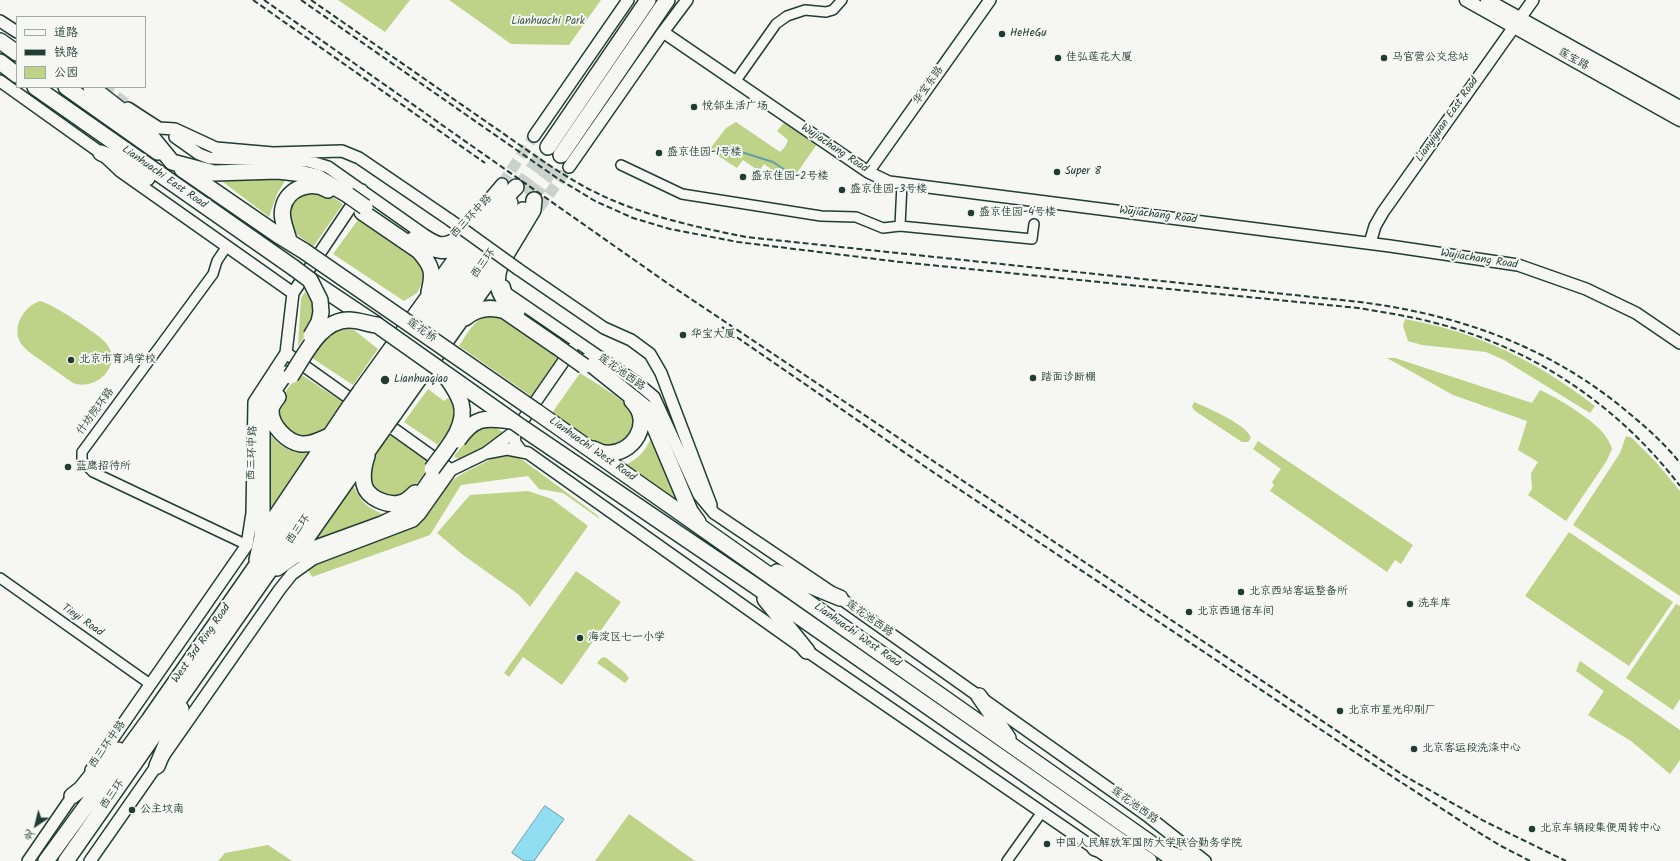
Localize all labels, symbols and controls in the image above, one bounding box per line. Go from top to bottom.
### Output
park label: Lianhuachi Park [511,15,585,29]
legend [16,16,146,88]
text: 道路 [54,23,78,42]
place label: HeHeGu [1010,27,1047,41]
marker: HeHeGu [997,29,1007,39]
text: 铁路 [54,43,78,62]
street label: 莲宝路 [1555,46,1591,74]
place label: 佳弘莲花大厦 [1066,51,1132,65]
place label: 马官营公交总站 [1392,51,1469,65]
marker: 佳弘莲花大厦 [1053,53,1063,63]
marker: 马官营公交总站 [1379,53,1389,63]
text: 公园 [54,63,78,82]
street label: 华宝东路 [911,64,947,108]
street label: Lianyiyuan East Road [1414,75,1482,165]
place label: 悦邻生活广场 [702,100,768,114]
marker: 悦邻生活广场 [689,102,699,112]
street label: Wujiachang Road [798,122,870,176]
street label: Lianhuachi East Road [119,144,209,212]
place label: 盛京佳园-1号楼 [667,146,742,160]
marker: 盛京佳园-1号楼 [654,148,664,158]
place label: Super 8 [1065,165,1101,179]
marker: Super 8 [1052,167,1062,177]
place label: 盛京佳园-2号楼 [751,170,828,184]
marker: 盛京佳园-2号楼 [738,172,748,182]
place label: 盛京佳园-3号楼 [850,183,927,197]
marker: 盛京佳园-3号楼 [837,185,847,195]
street label: 西三环中路 [448,192,496,242]
street label: Wujiachang Road [1119,205,1197,227]
place label: 盛京佳园-4号楼 [979,206,1056,220]
marker: 盛京佳园-4号楼 [966,208,976,218]
street label: 西三环 [469,247,499,281]
street label: Wujiachang Road [1439,247,1519,273]
street label: 莲花桥 [404,316,438,346]
place label: 华宝大厦 [691,328,735,342]
marker: 华宝大厦 [678,330,688,340]
street label: 莲花池西路 [595,352,647,394]
place label: 北京市育鸿学校 [79,353,156,367]
marker: 北京市育鸿学校 [66,355,76,365]
place label: 踏面诊断棚 [1041,371,1096,385]
place label: Lianhuaqiao [394,373,448,387]
marker: 踏面诊断棚 [1028,373,1038,383]
marker: Lianhuaqiao [379,374,391,386]
street label: 什坊院环路 [74,386,118,438]
street label: Lianhuachi West Road [546,415,638,485]
street label: 西三环中路 [245,425,261,481]
place label: 蓝鹰招待所 [76,460,131,474]
marker: 蓝鹰招待所 [63,462,73,472]
street label: 西三环 [284,513,314,547]
place label: 北京西站客运整备所 [1249,585,1348,599]
marker: 北京西站客运整备所 [1236,587,1246,597]
place label: 洗车库 [1418,597,1451,611]
street label: 莲花池西路 [843,598,895,640]
marker: 洗车库 [1405,599,1415,609]
street label: Lianhuachi West Road [811,601,903,671]
street label: Tieyi Road [59,602,105,640]
street label: West 3rd Ring Road [170,602,234,686]
place label: 北京西通信车间 [1197,605,1274,619]
marker: 北京西通信车间 [1184,607,1194,617]
place label: 海淀区七一小学 [588,631,665,645]
marker: 海淀区七一小学 [575,633,585,643]
place label: 北京市星光印刷厂 [1348,704,1436,718]
marker: 北京市星光印刷厂 [1335,706,1345,716]
street label: 西三环中路 [87,719,129,771]
place label: 北京客运段洗涤中心 [1422,742,1521,756]
marker: 北京客运段洗涤中心 [1409,744,1419,754]
street label: 西三环 [98,778,128,812]
street label: 莲花池西路 [1108,784,1160,828]
place label: 公主坟南 [140,803,184,817]
north arrow [16,805,56,845]
marker: 公主坟南 [127,805,137,815]
place label: 北京车辆段集便周转中心 [1540,822,1661,836]
text: 北 [19,824,39,845]
marker: 北京车辆段集便周转中心 [1527,824,1537,834]
place label: 中国人民解放军国防大学联合勤务学院 [1055,837,1242,851]
marker: 中国人民解放军国防大学联合勤务学院 [1042,839,1052,849]

